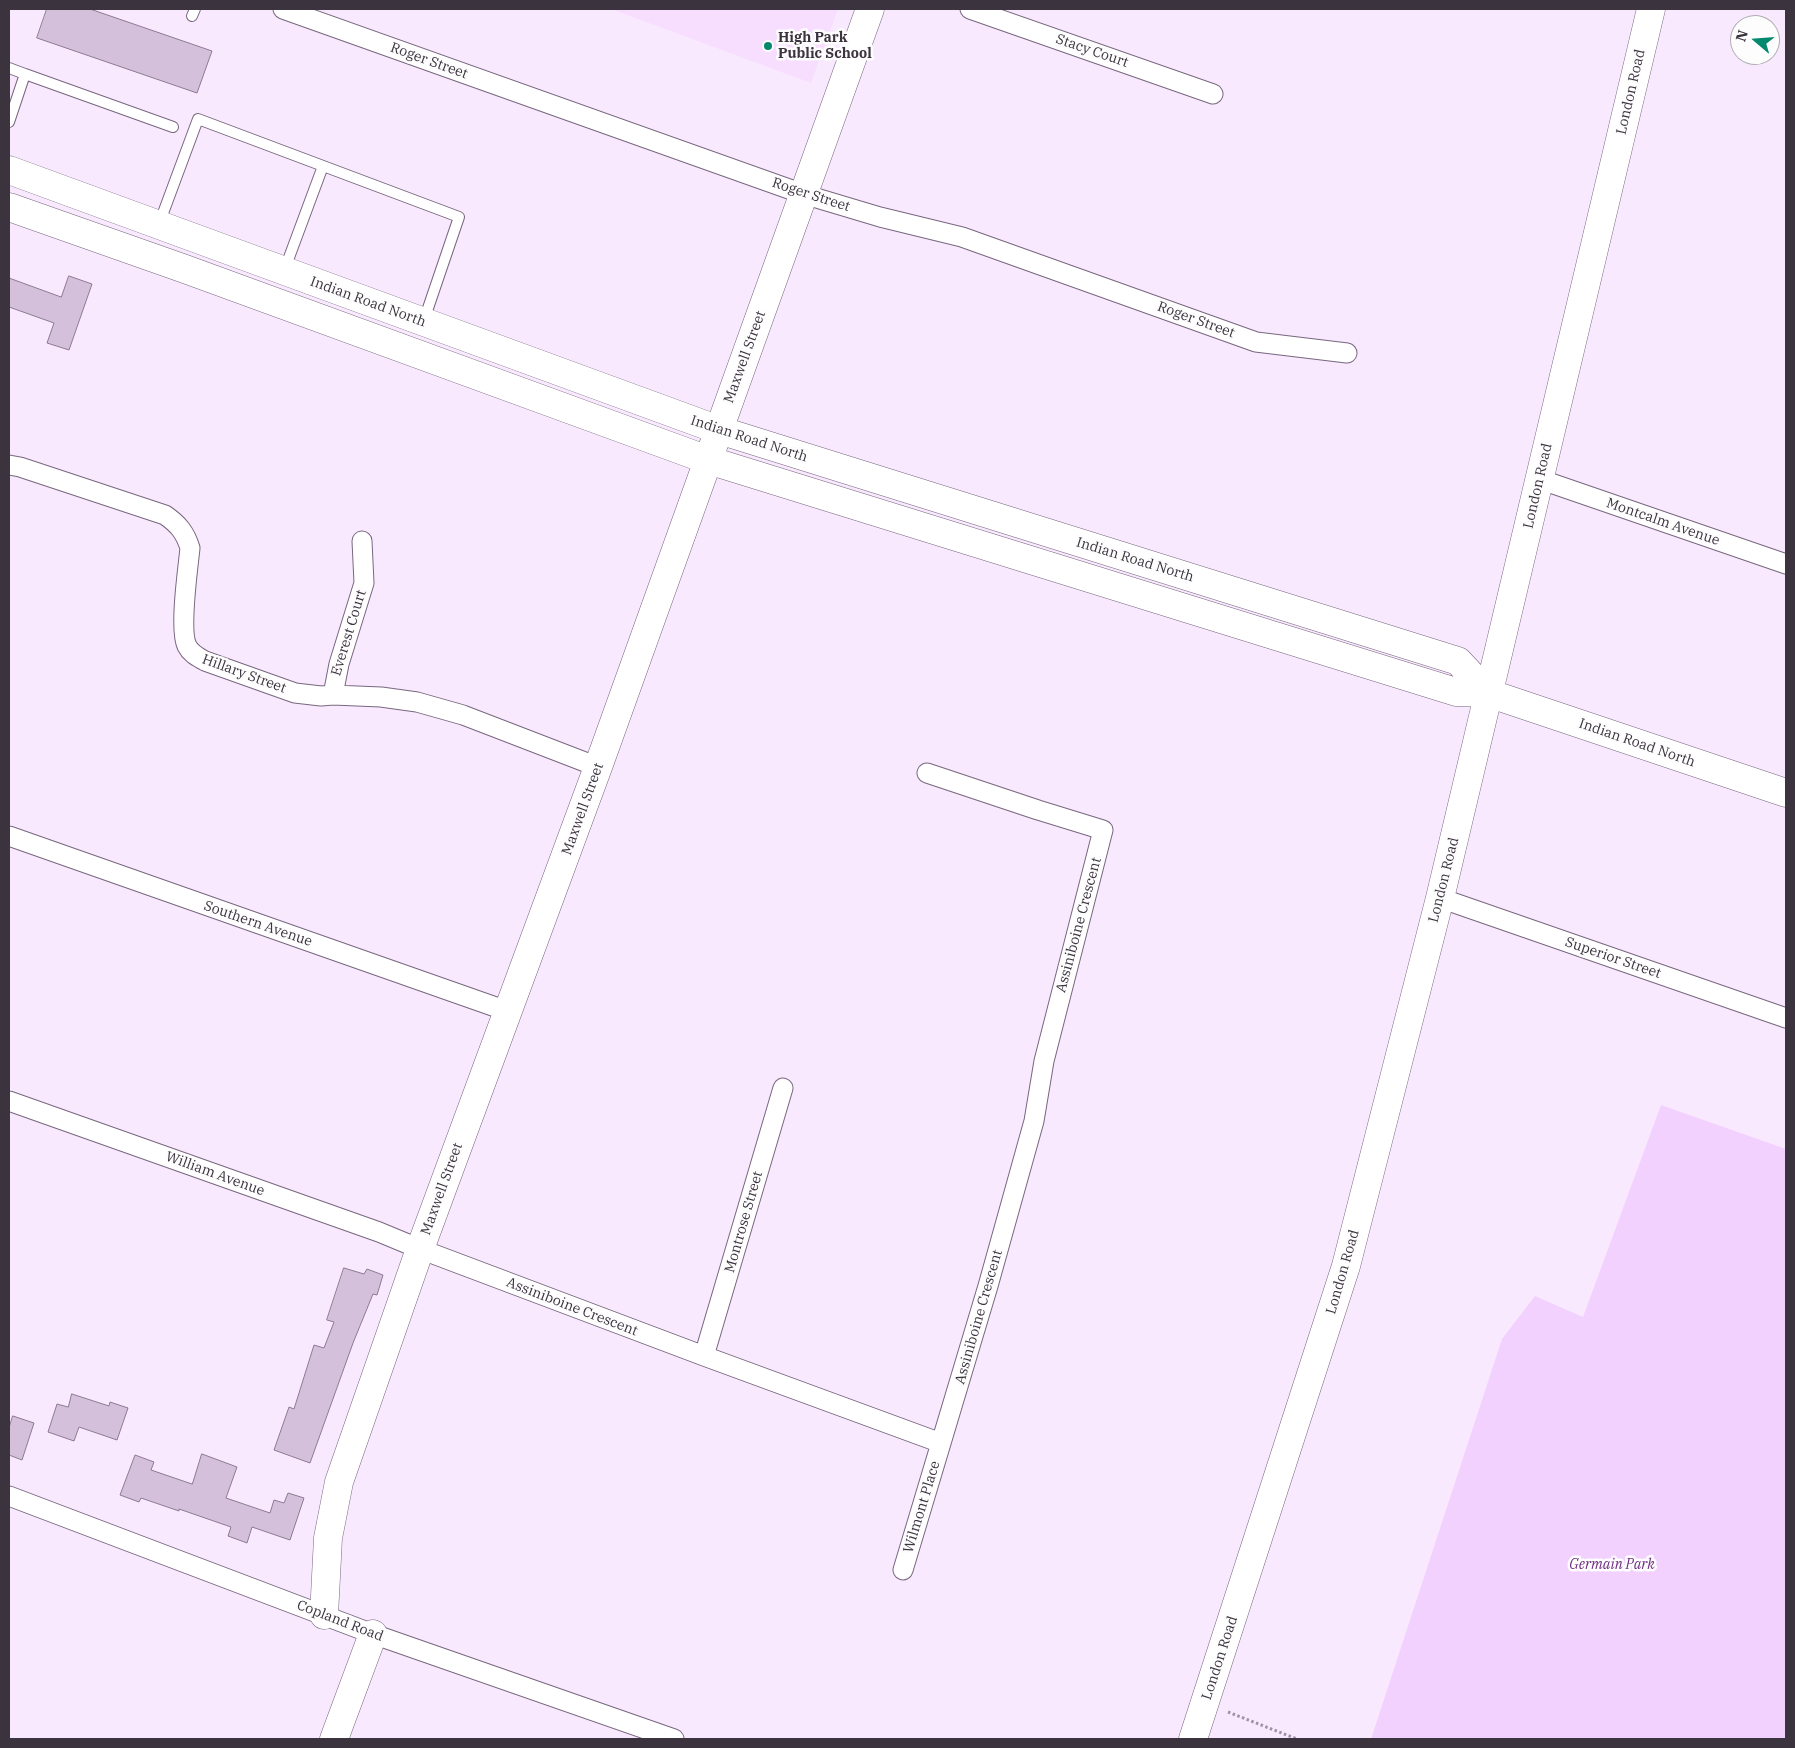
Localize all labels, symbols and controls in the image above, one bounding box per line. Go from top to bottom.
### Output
north arrow [1730,15,1780,65]
text: N [1731,28,1752,44]
place label: High Park Public School [778,30,872,62]
street label: Stacy Court [1054,31,1130,71]
street label: Roger Street [388,39,470,83]
marker: High Park Public School [762,40,774,52]
street label: London Road [1613,48,1649,136]
street label: Roger Street [770,175,852,215]
street label: Indian Road North [308,273,428,331]
street label: Roger Street [1155,298,1237,342]
street label: Maxwell Street [721,309,769,405]
street label: Indian Road North [688,412,810,466]
street label: London Road [1520,442,1556,530]
street label: Montcalm Avenue [1604,495,1722,549]
street label: Indian Road North [1074,534,1196,586]
street label: Everest Court [328,588,370,678]
street label: Hillary Street [200,651,288,697]
street label: Indian Road North [1577,715,1697,771]
street label: Maxwell Street [559,761,607,857]
street label: London Road [1425,836,1463,924]
street label: Assiniboine Crescent [1053,856,1105,994]
street label: Southern Avenue [202,898,314,950]
street label: Superior Street [1563,934,1663,982]
street label: Maxwell Street [418,1141,466,1237]
street label: William Avenue [163,1148,267,1200]
street label: Montrose Street [721,1169,767,1275]
street label: London Road [1323,1228,1363,1316]
street label: Assiniboine Crescent [952,1248,1006,1386]
street label: Assiniboine Crescent [504,1274,640,1340]
street label: Wilmont Place [900,1459,944,1555]
park label: Germain Park [1569,1557,1655,1573]
street label: Copland Road [294,1597,386,1645]
street label: London Road [1199,1614,1241,1702]

